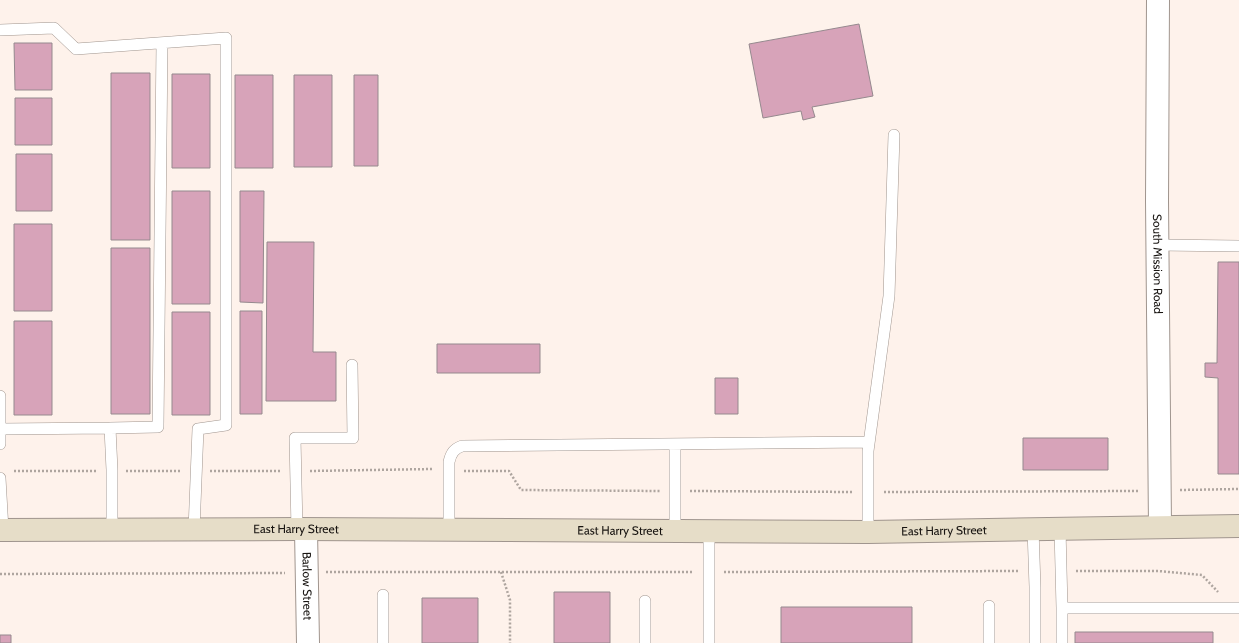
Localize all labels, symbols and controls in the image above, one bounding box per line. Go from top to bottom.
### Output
street label: South Mission Road [1150,214,1166,314]
street label: East Harry Street [253,521,339,536]
street label: East Harry Street [577,522,663,538]
street label: East Harry Street [901,522,987,538]
street label: Barlow Street [299,552,316,620]

